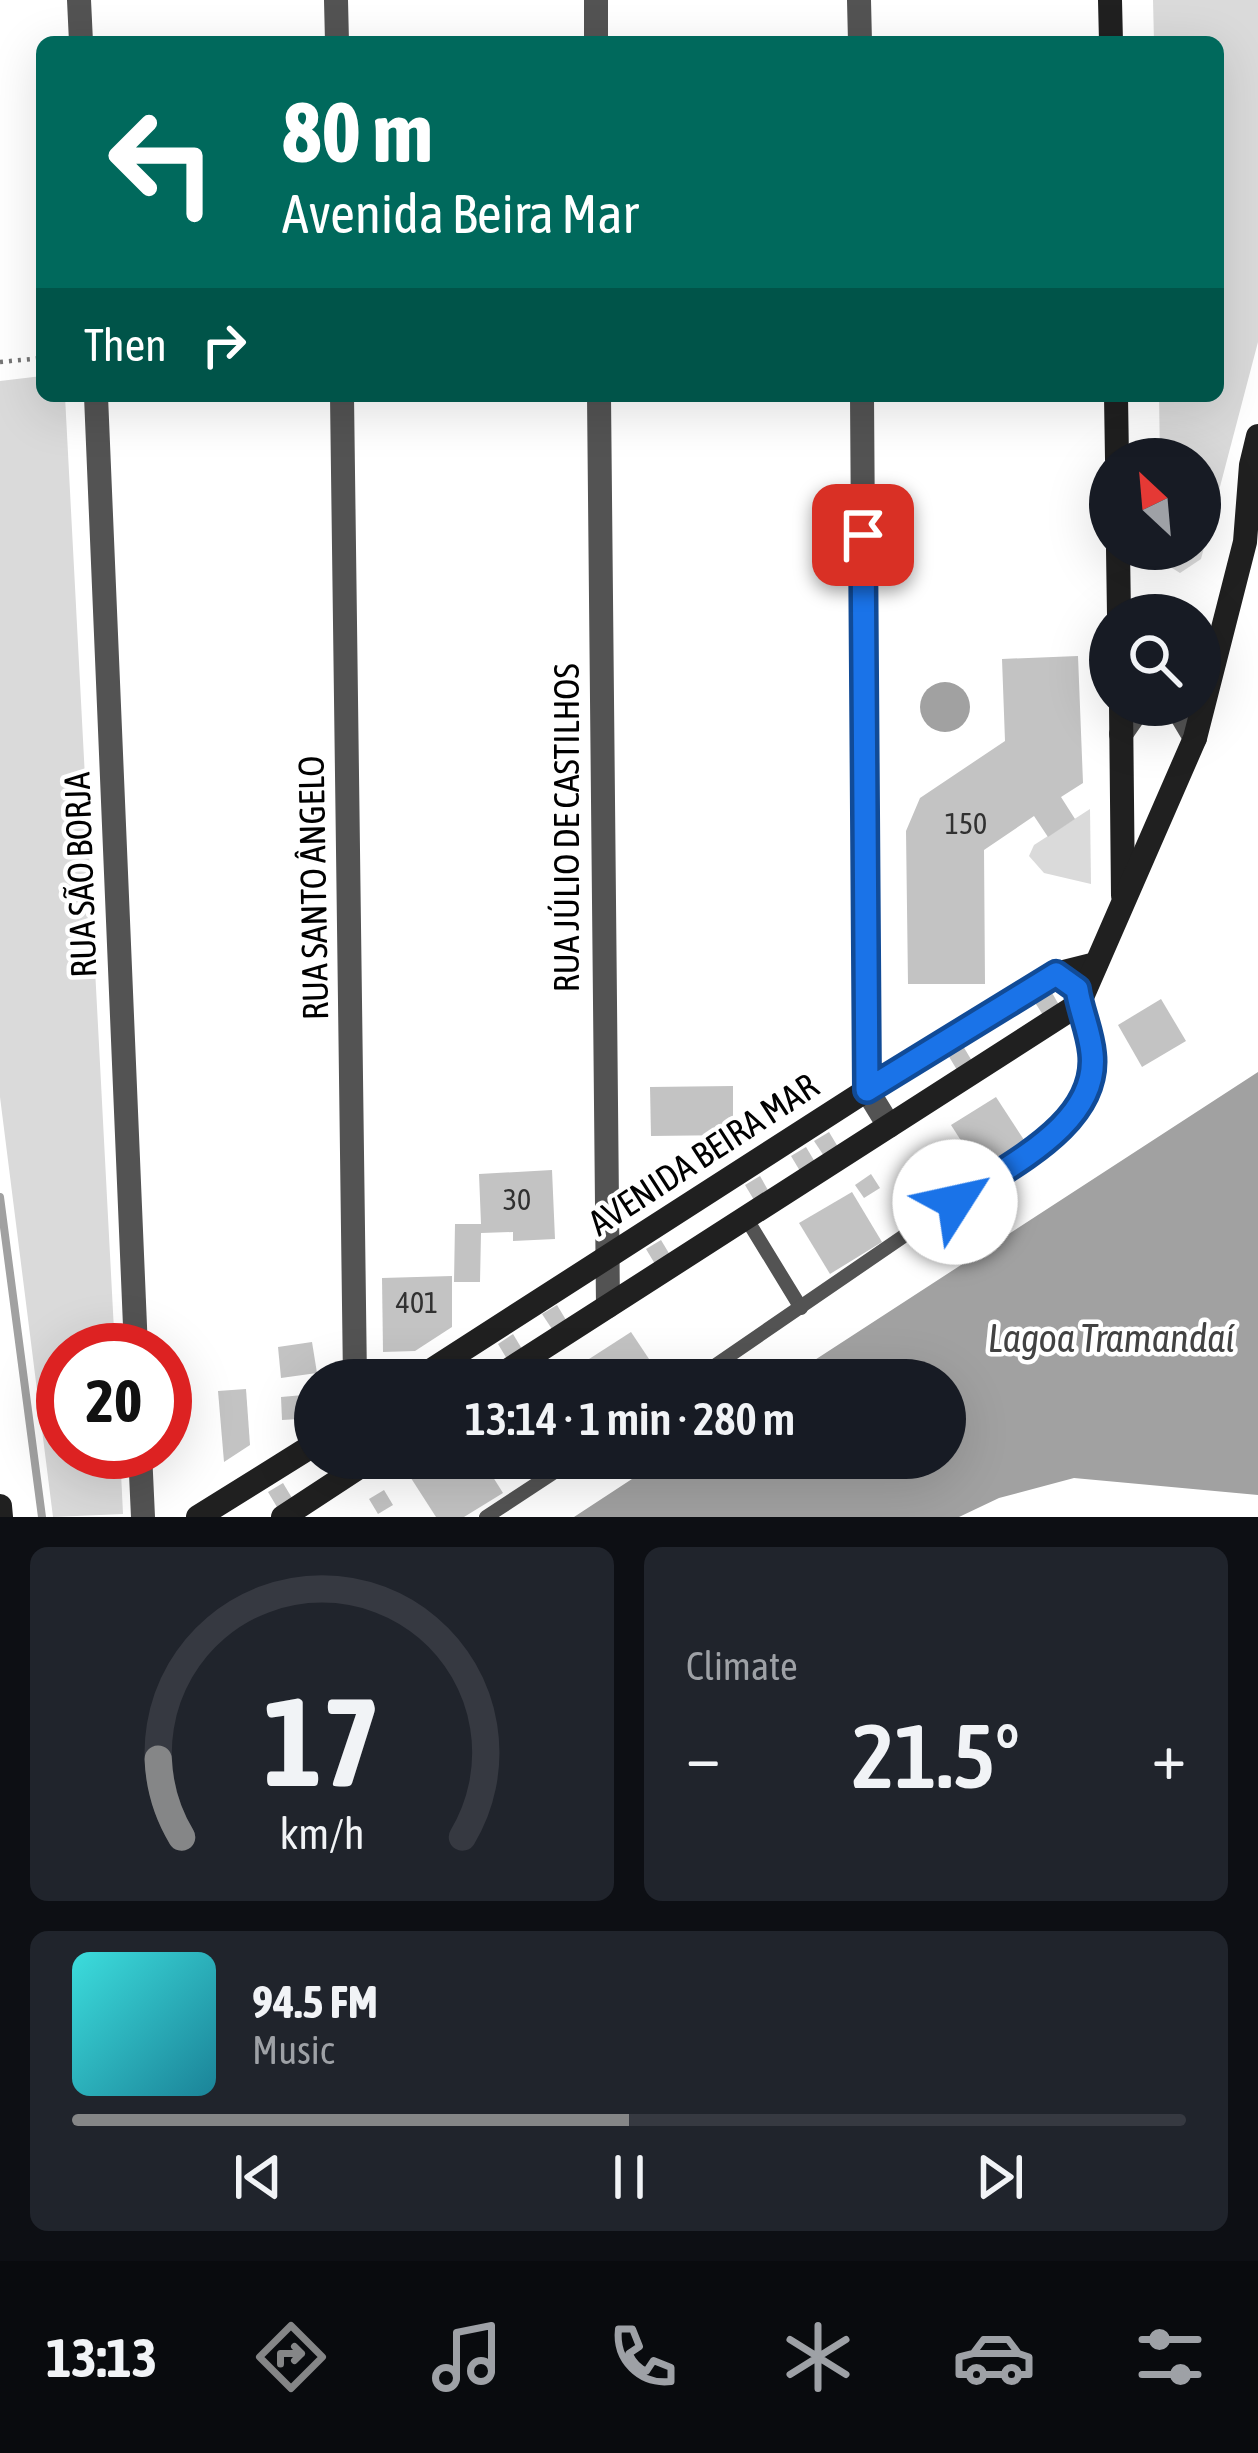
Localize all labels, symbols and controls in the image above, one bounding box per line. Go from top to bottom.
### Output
icon: left [84,84,240,240]
text: 80 m [282,84,433,180]
text: Avenida Beira Mar [282,183,639,244]
icon: right [191,312,257,378]
text: Then [84,319,167,371]
north arrow [1089,438,1221,570]
map controls [1089,438,1221,726]
pin [812,484,914,586]
icon: arrive [830,502,896,568]
button: search [1089,594,1221,726]
street label: RUA JÚLIO DE CASTILHOS [545,663,587,993]
street label: RUA SANTO ÂNGELO [290,755,336,1021]
street label: RUA SÃO BORJA [55,771,105,979]
house number: 150 [945,806,987,840]
street label: AVENIDA BEIRA MAR [580,1064,826,1244]
position arrow [892,1139,1018,1265]
house number: 30 [503,1182,531,1216]
house number: 401 [396,1285,438,1319]
water label: Lagoa Tramandaí [988,1316,1235,1360]
speed limit sign: 20 [36,1323,192,1479]
text: 13:14 · 1 min · 280 m [465,1393,795,1445]
text: Climate [686,1644,798,1688]
text: 17 [263,1669,381,1812]
text: 21.5° [852,1704,1020,1807]
text: − [686,1717,720,1793]
text: + [1152,1717,1186,1793]
text: km/h [279,1809,365,1858]
text: 94.5 FM [252,1976,378,2028]
text: Music [252,2028,334,2072]
icon: previous [225,2144,291,2210]
icon: pause [596,2144,662,2210]
icon: next [967,2144,1033,2210]
icon: directions [249,2315,333,2399]
icon: music [425,2315,509,2399]
icon: phone [601,2315,685,2399]
icon: climate [776,2315,860,2399]
icon: car [952,2315,1036,2399]
icon: filters [1128,2315,1212,2399]
text: 13:13 [46,2327,157,2388]

